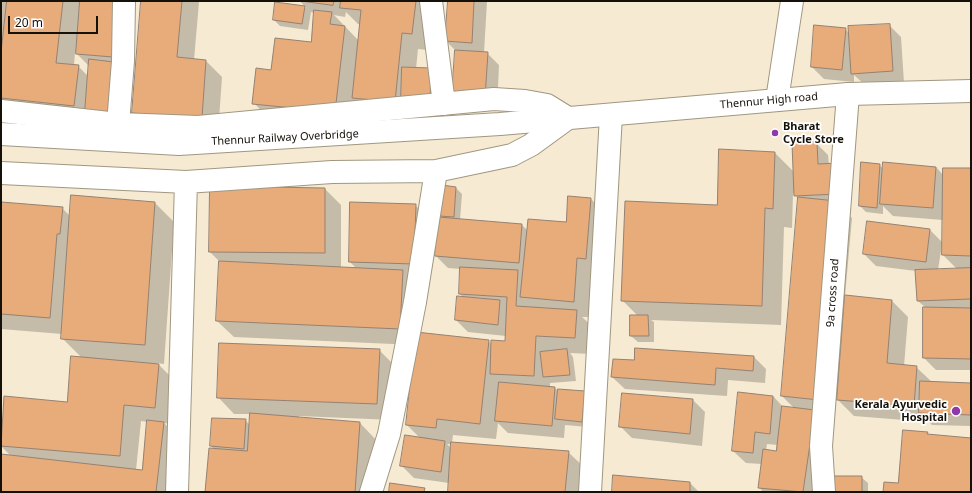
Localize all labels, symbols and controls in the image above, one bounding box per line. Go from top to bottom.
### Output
scale bar [10,8,100,34]
text: 20 m [15,14,43,31]
street label: Thennur High road [719,90,819,112]
place label: Bharat Cycle Store [783,120,844,146]
street label: Thennur Railway Overbridge [211,128,359,148]
marker: Bharat Cycle Store [770,128,780,138]
street label: 9a cross road [824,258,842,328]
place label: Kerala Ayurvedic Hospital [854,398,947,424]
marker: Kerala Ayurvedic Hospital [950,405,962,417]

